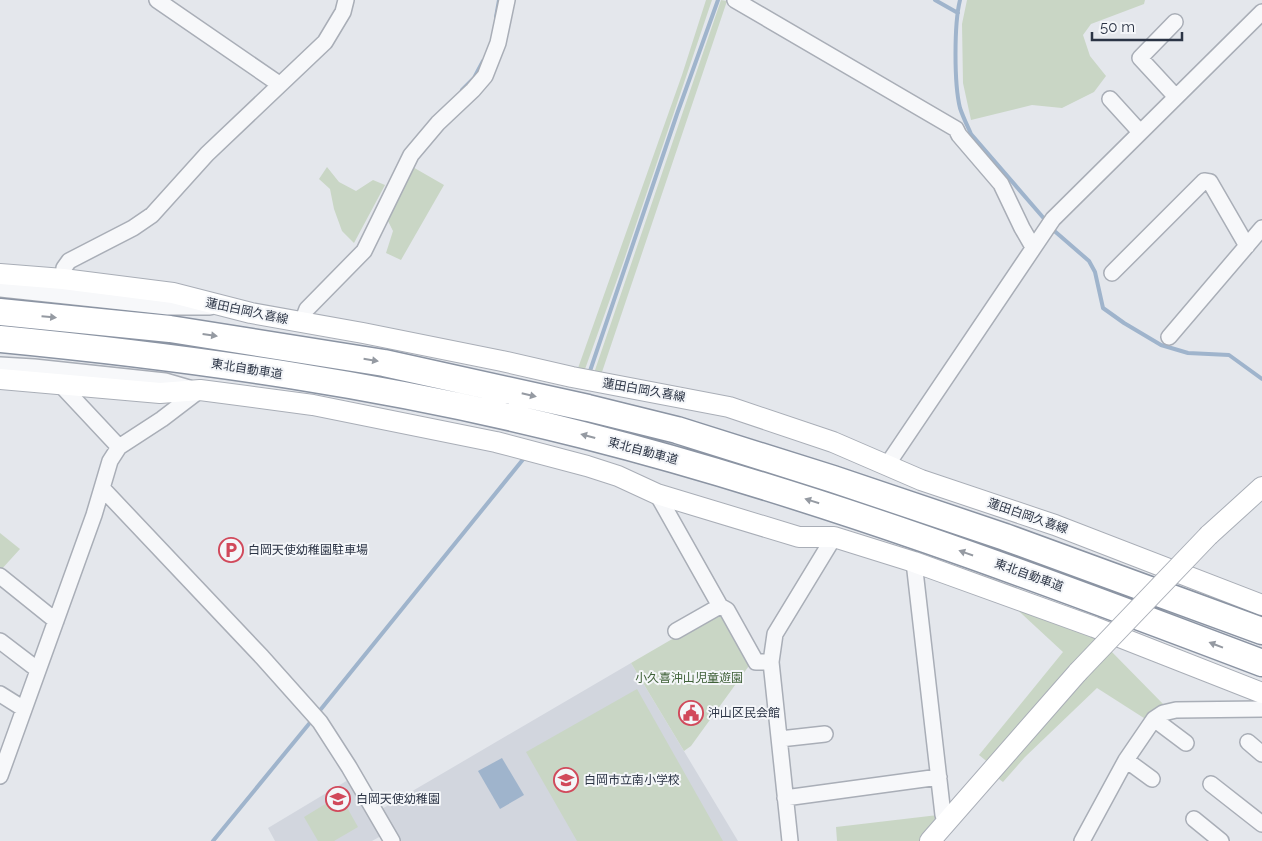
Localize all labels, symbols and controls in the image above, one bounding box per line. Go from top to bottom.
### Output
scale bar [1092,10,1182,42]
text: 50 m [1100,18,1135,36]
street label: 蓮田白岡久喜線 [204,295,290,327]
one-way arrow [41,313,57,321]
one-way arrow [202,331,218,339]
street label: 東北自動車道 [210,356,284,382]
one-way arrow [363,357,379,365]
street label: 蓮田白岡久喜線 [601,376,687,404]
one-way arrow [522,391,537,399]
one-way arrow [581,432,596,440]
street label: 東北自動車道 [606,435,680,467]
one-way arrow [804,496,819,504]
street label: 蓮田白岡久喜線 [986,496,1070,536]
parking icon: 白岡天使幼稚園駐車場 [218,537,244,563]
place label: 白岡天使幼稚園駐車場 [248,543,368,557]
one-way arrow [958,548,973,556]
street label: 東北自動車道 [993,556,1065,594]
one-way arrow [1209,641,1224,648]
park label: 小久喜沖山児童遊園 [635,671,743,685]
public building icon: 沖山区民会館 [678,700,704,726]
place label: 沖山区民会館 [708,706,780,720]
school or university icon: 白岡市立南小学校 [553,767,579,793]
place label: 白岡市立南小学校 [584,773,680,787]
school or university icon: 白岡天使幼稚園 [325,786,351,812]
place label: 白岡天使幼稚園 [356,792,440,806]

